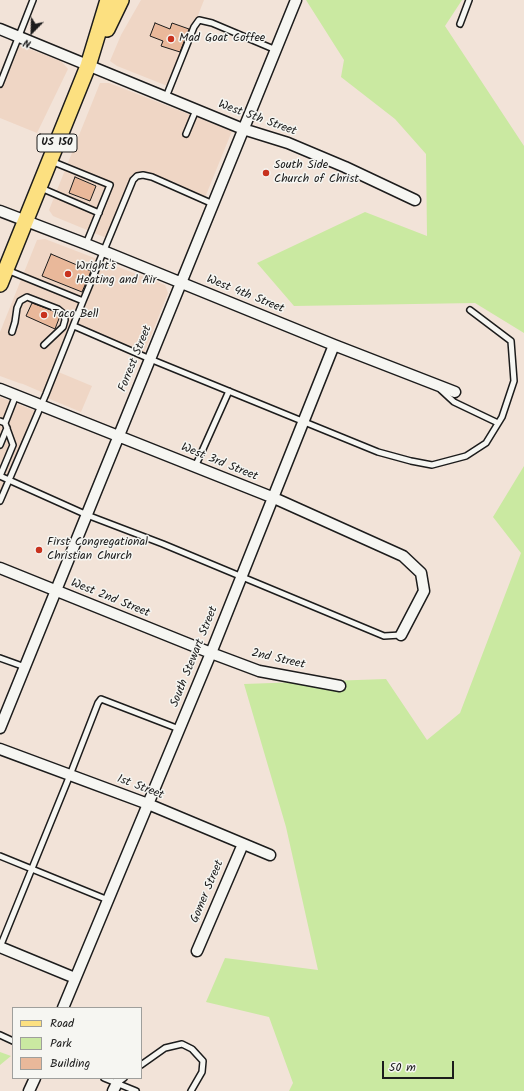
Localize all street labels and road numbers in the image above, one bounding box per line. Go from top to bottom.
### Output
street label: West 5th Street [216,98,298,140]
road number: US 150 [37,134,77,152]
street label: West 4th Street [204,273,286,317]
street label: Forrest Street [116,324,156,394]
street label: West 3rd Street [179,441,259,485]
street label: West 2nd Street [68,577,152,621]
street label: South Stewart Street [168,604,222,710]
street label: 2nd Street [250,647,306,673]
street label: 1st Street [115,773,165,803]
street label: Gomer Street [188,858,228,926]

